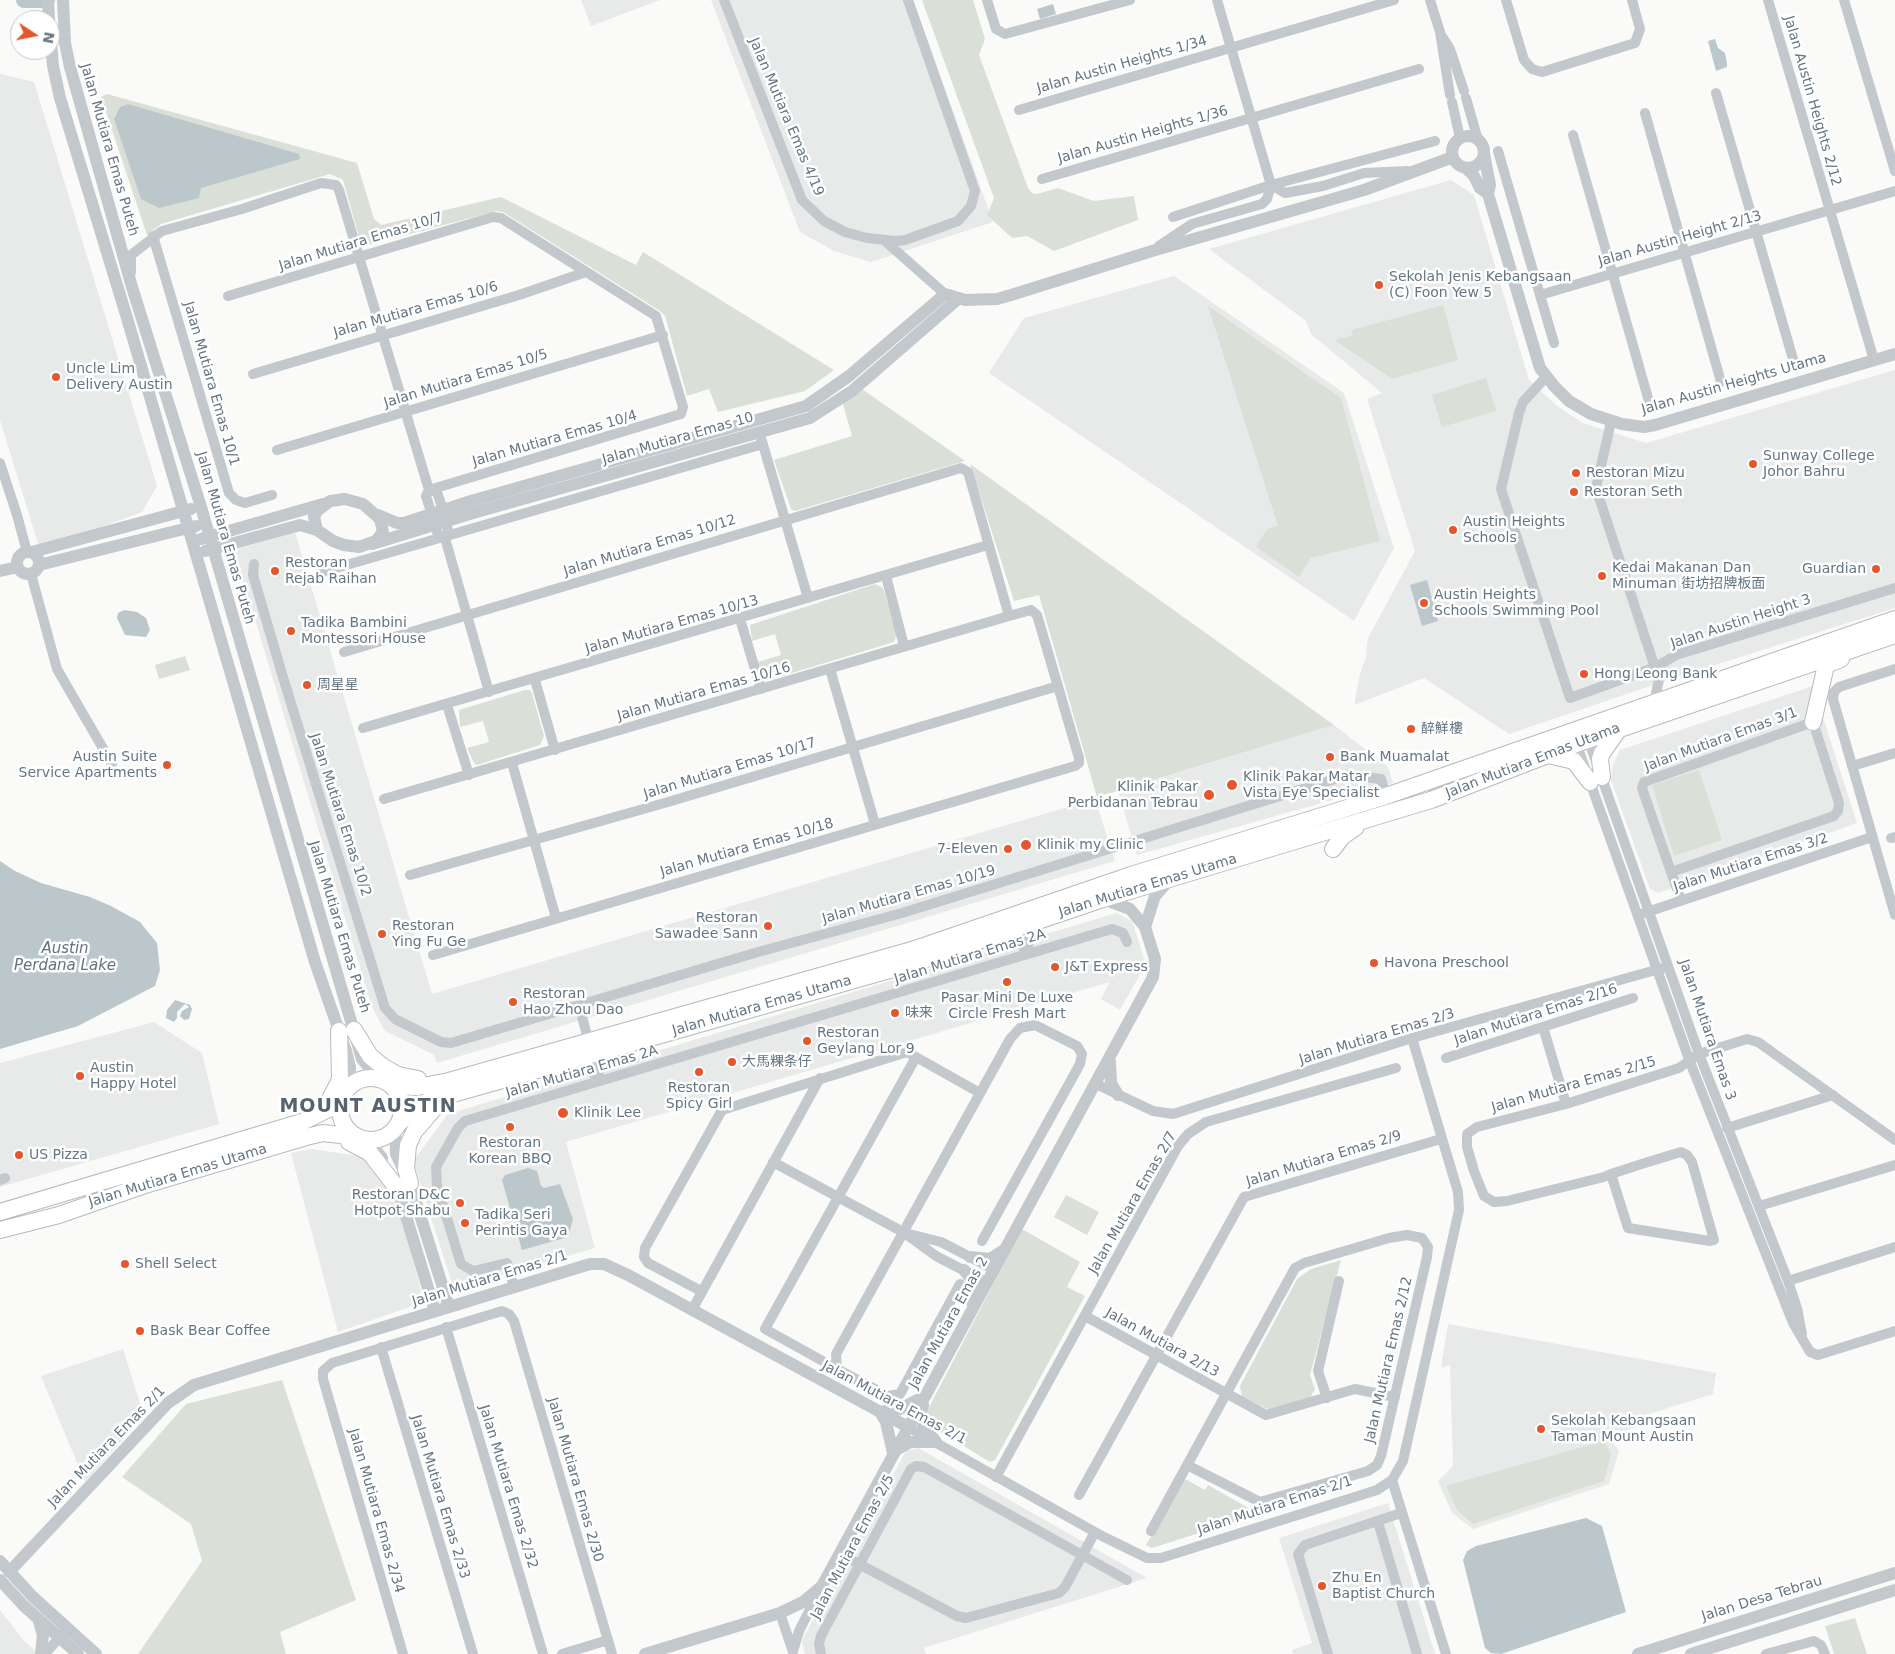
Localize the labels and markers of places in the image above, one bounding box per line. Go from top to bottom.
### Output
place label: Sekolah Jenis Kebangsaan (C) Foon Yew 5 [1389,269,1571,302]
marker: Sekolah Jenis Kebangsaan (C) Foon Yew 5 [1373,279,1385,291]
place label: Uncle Lim Delivery Austin [66,361,173,394]
marker: Uncle Lim Delivery Austin [50,371,62,383]
place label: Sunway College Johor Bahru [1763,448,1875,481]
marker: Sunway College Johor Bahru [1747,458,1759,470]
place label: Restoran Mizu [1586,465,1685,481]
marker: Restoran Mizu [1570,467,1582,479]
place label: Restoran Seth [1584,484,1683,500]
marker: Restoran Seth [1568,486,1580,498]
place label: Austin Heights Schools [1463,514,1565,546]
marker: Austin Heights Schools [1447,524,1459,536]
place label: Restoran Rejab Raihan [285,555,377,588]
place label: Kedai Makanan Dan Minuman 街坊招牌板面 [1612,560,1765,592]
place label: Guardian [1802,561,1866,577]
marker: Guardian [1870,563,1882,575]
marker: Restoran Rejab Raihan [269,565,281,577]
marker: Kedai Makanan Dan Minuman 街坊招牌板面 [1596,570,1608,582]
place label: Austin Heights Schools Swimming Pool [1434,587,1599,620]
marker: Austin Heights Schools Swimming Pool [1418,597,1430,609]
place label: Tadika Bambini Montessori House [301,615,426,648]
marker: Tadika Bambini Montessori House [285,625,297,637]
place label: Hong Leong Bank [1594,666,1717,682]
marker: Hong Leong Bank [1578,668,1590,680]
place label: 周星星 [317,677,359,693]
marker: 周星星 [301,679,313,691]
place label: 醉鮮樓 [1421,721,1463,737]
marker: 醉鮮樓 [1405,723,1417,735]
place label: Austin Suite Service Apartments [19,749,157,782]
place label: Bank Muamalat [1340,749,1449,765]
marker: Bank Muamalat [1324,751,1336,763]
marker: Austin Suite Service Apartments [161,759,173,771]
place label: Klinik Pakar Matar Vista Eye Specialist [1243,769,1379,802]
marker: Klinik Pakar Matar Vista Eye Specialist [1225,778,1239,792]
place label: Klinik Pakar Perbidanan Tebrau [1068,779,1198,812]
marker: Klinik Pakar Perbidanan Tebrau [1202,788,1216,802]
place label: Klinik my Clinic [1037,837,1144,853]
marker: Klinik my Clinic [1019,838,1033,852]
place label: 7-Eleven [937,841,998,857]
marker: 7-Eleven [1002,843,1014,855]
place label: Restoran Sawadee Sann [655,910,758,942]
place label: Restoran Ying Fu Ge [392,918,466,950]
marker: Restoran Sawadee Sann [762,920,774,932]
marker: Restoran Ying Fu Ge [376,928,388,940]
place label: Havona Preschool [1384,955,1509,971]
marker: Havona Preschool [1368,957,1380,969]
place label: J&T Express [1065,959,1148,975]
marker: J&T Express [1049,961,1061,973]
marker: Pasar Mini De Luxe Circle Fresh Mart [1001,976,1013,988]
place label: Restoran Hao Zhou Dao [523,986,623,1019]
place label: Pasar Mini De Luxe Circle Fresh Mart [941,990,1073,1022]
marker: Restoran Hao Zhou Dao [507,996,519,1008]
place label: 味来 [905,1005,933,1021]
marker: 味来 [889,1007,901,1019]
place label: Restoran Geylang Lor 9 [817,1025,915,1058]
marker: Restoran Geylang Lor 9 [801,1035,813,1047]
place label: 大馬粿条仔 [742,1054,812,1070]
marker: 大馬粿条仔 [726,1056,738,1068]
place label: Austin Happy Hotel [90,1060,177,1092]
marker: Restoran Spicy Girl [693,1066,705,1078]
marker: Austin Happy Hotel [74,1070,86,1082]
place label: Restoran Spicy Girl [666,1080,732,1112]
place label: Klinik Lee [574,1105,641,1121]
marker: Klinik Lee [556,1106,570,1120]
marker: Restoran Korean BBQ [504,1121,516,1133]
place label: Restoran Korean BBQ [468,1135,552,1168]
place label: US Pizza [29,1147,88,1163]
marker: US Pizza [13,1149,25,1161]
place label: Restoran D&C Hotpot Shabu [352,1187,450,1220]
marker: Restoran D&C Hotpot Shabu [454,1197,466,1209]
place label: Tadika Seri Perintis Gaya [475,1207,567,1240]
marker: Tadika Seri Perintis Gaya [459,1217,471,1229]
place label: Shell Select [135,1256,217,1272]
marker: Shell Select [119,1258,131,1270]
place label: Bask Bear Coffee [150,1323,270,1339]
marker: Bask Bear Coffee [134,1325,146,1337]
place label: Sekolah Kebangsaan Taman Mount Austin [1551,1413,1696,1445]
marker: Sekolah Kebangsaan Taman Mount Austin [1535,1423,1547,1435]
place label: Zhu En Baptist Church [1332,1570,1435,1602]
marker: Zhu En Baptist Church [1316,1580,1328,1592]

